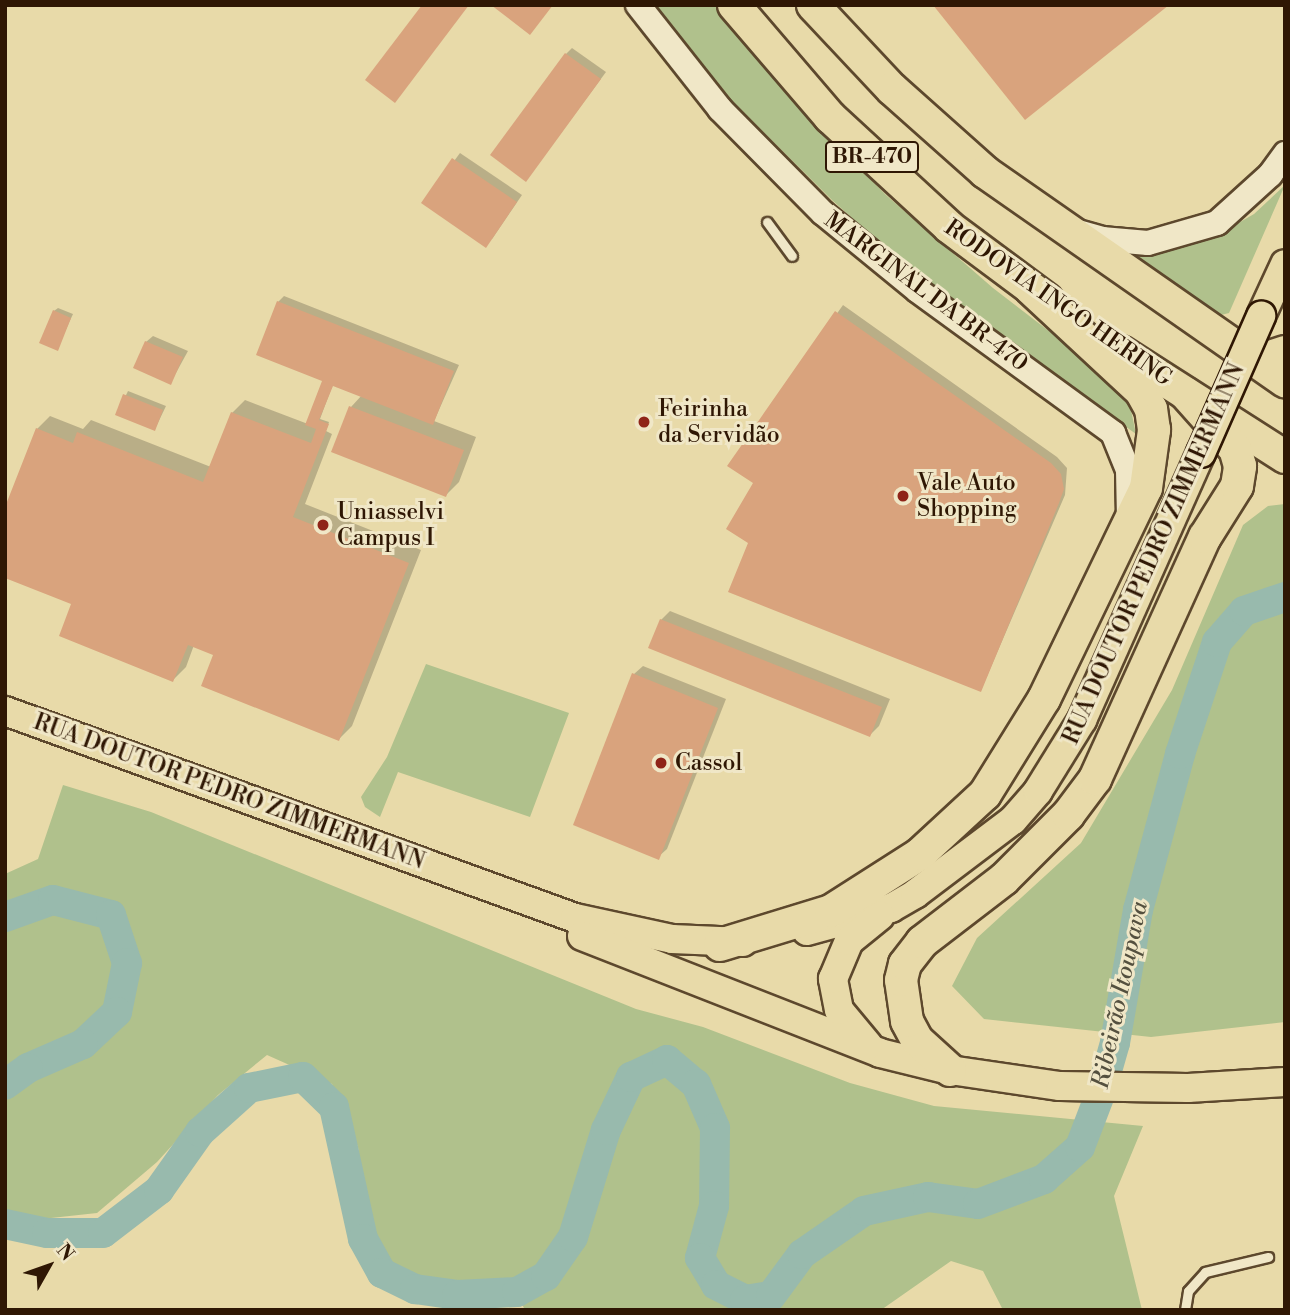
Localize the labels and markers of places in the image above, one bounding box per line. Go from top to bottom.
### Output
place label: Feirinha da Servidão [658,395,780,449]
marker: Feirinha da Servidão [636,414,652,430]
place label: Vale Auto Shopping [917,469,1017,523]
marker: Vale Auto Shopping [895,488,911,504]
place label: Uniasselvi Campus I [337,498,444,552]
marker: Uniasselvi Campus I [315,517,331,533]
place label: Cassol [675,749,742,777]
marker: Cassol [653,755,669,771]

